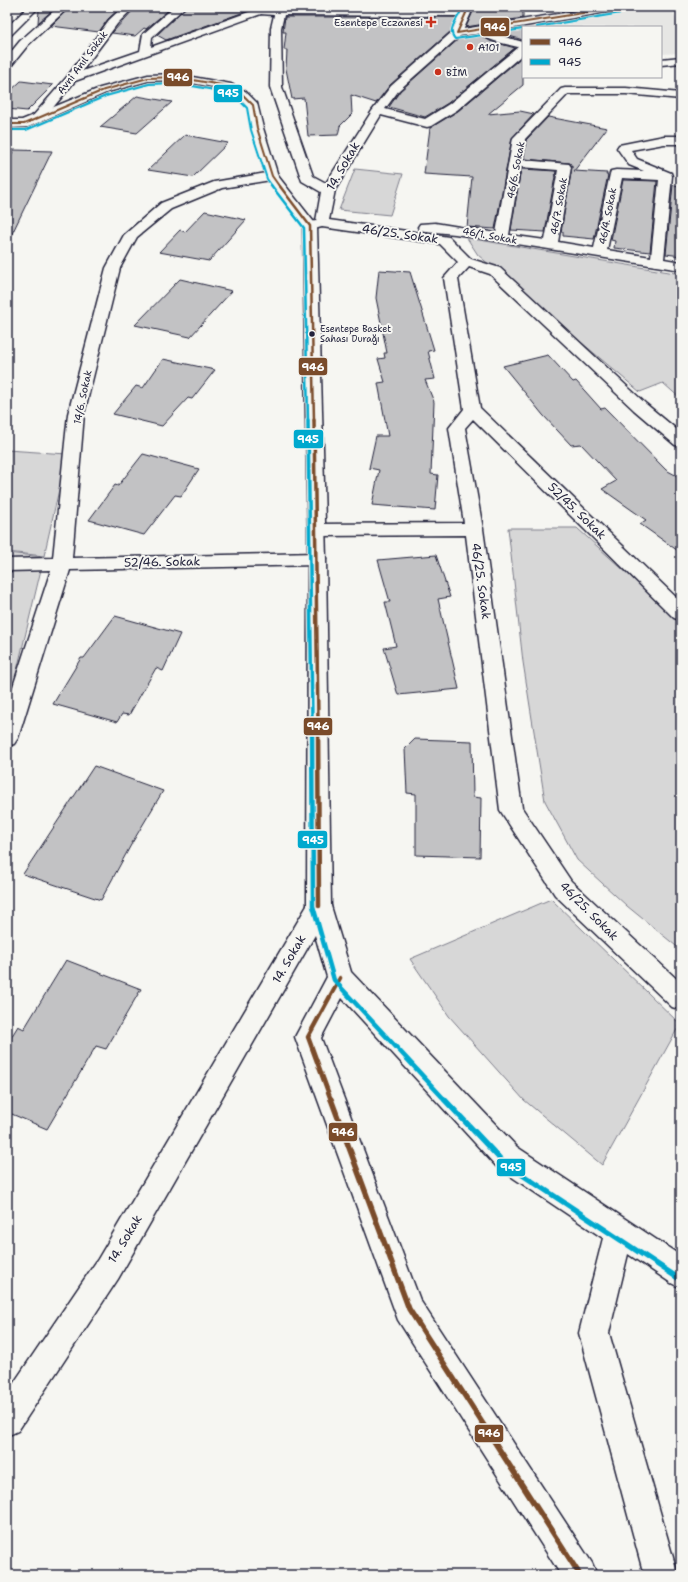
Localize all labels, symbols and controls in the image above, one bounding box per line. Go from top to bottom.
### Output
place label: Esentepe Eczanesi [334,16,423,29]
marker: Esentepe Eczanesi [426,17,436,27]
line badge: 946 [480,17,510,37]
text: 946 [484,20,507,35]
legend [522,26,662,78]
street label: Avni Anıl Sokak [54,28,111,97]
text: 946 [558,34,582,50]
place label: A101 [478,41,499,54]
marker: A101 [465,42,475,52]
text: 945 [558,54,581,70]
place label: BİM [446,66,467,79]
marker: BİM [433,67,443,77]
line badge: 946 [163,68,193,87]
text: 946 [167,70,190,85]
line badge: 945 [213,84,243,103]
text: 945 [217,86,239,101]
street label: 14. Sokak [323,139,363,193]
street label: 46/6. Sokak [504,140,527,200]
street label: 46/7. Sokak [547,176,570,236]
street label: 46/4. Sokak [596,186,619,246]
street label: 46/25. Sokak [361,221,439,247]
street label: 46/1. Sokak [461,224,519,247]
place label: Esentepe Basket Sahası Durağı [320,323,391,345]
marker: Esentepe Basket Sahası Durağı [307,329,317,339]
line badge: 946 [298,357,328,376]
text: 946 [302,360,325,375]
street label: 14/6. Sokak [70,369,95,425]
line badge: 945 [293,429,324,449]
text: 945 [297,432,319,447]
street label: 52/45. Sokak [544,479,610,543]
street label: 46/25. Sokak [468,542,494,620]
street label: 52/46. Sokak [124,553,200,571]
line badge: 946 [303,717,333,736]
text: 946 [307,719,330,734]
line badge: 945 [297,830,328,849]
text: 945 [302,833,324,848]
street label: 46/25. Sokak [556,878,622,944]
street label: 14. Sokak [269,932,309,986]
line badge: 946 [328,1122,358,1142]
text: 946 [332,1125,355,1140]
line badge: 945 [496,1158,526,1177]
text: 945 [500,1160,522,1175]
street label: 14. Sokak [104,1212,146,1266]
line badge: 946 [474,1424,504,1443]
text: 946 [478,1426,501,1441]

